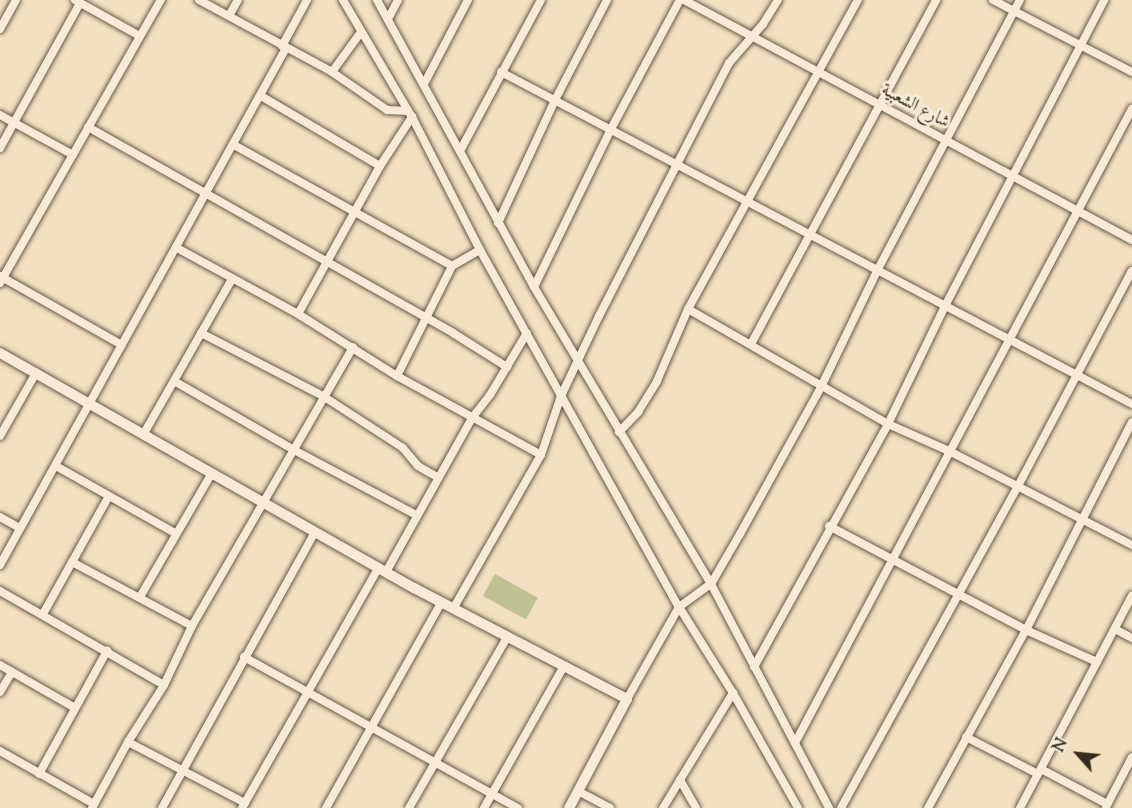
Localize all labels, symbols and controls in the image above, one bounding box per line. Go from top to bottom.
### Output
street label: شارع الشعبية [877,80,953,134]
north arrow [1048,724,1108,784]
text: N [1048,735,1075,757]

